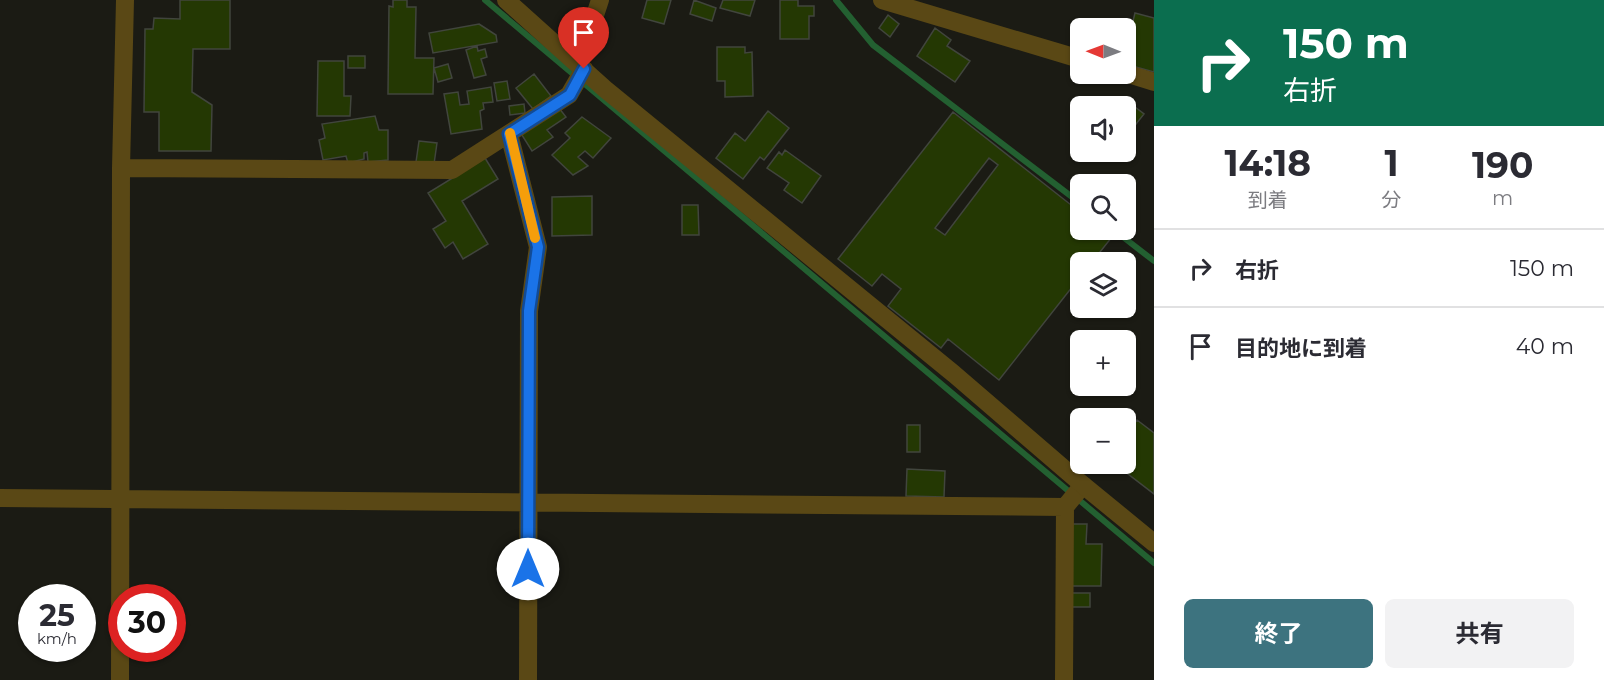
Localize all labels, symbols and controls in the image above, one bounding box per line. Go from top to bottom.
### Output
pin [558,7,609,69]
icon: arrive [567,16,600,49]
text: 150 m [1283,17,1409,69]
north arrow [1070,18,1136,84]
map controls [1070,18,1136,474]
icon: right [1184,24,1262,102]
text: 右折 [1283,74,1337,107]
button: sound [1070,96,1136,162]
text: 14:18 [1224,141,1311,185]
text: 1 [1384,141,1399,185]
text: 190 [1472,143,1533,187]
button: search [1070,174,1136,240]
text: m [1492,186,1513,210]
text: 到着 [1248,188,1288,212]
text: 分 [1381,188,1401,212]
button: layers [1070,252,1136,318]
icon: right [1184,252,1217,285]
text: 150 m [1510,255,1574,282]
text: 右折 [1235,257,1279,284]
button: + [1070,330,1136,396]
icon: arrive [1184,330,1217,363]
text: 40 m [1516,333,1574,360]
text: 目的地に到着 [1235,335,1367,362]
button: − [1070,408,1136,474]
position arrow [496,537,560,601]
speed limit sign: 30 [108,584,186,662]
text: 25 [39,597,75,634]
button: 終了 [1184,599,1373,668]
button: 共有 [1385,599,1574,668]
text: km/h [37,629,77,648]

